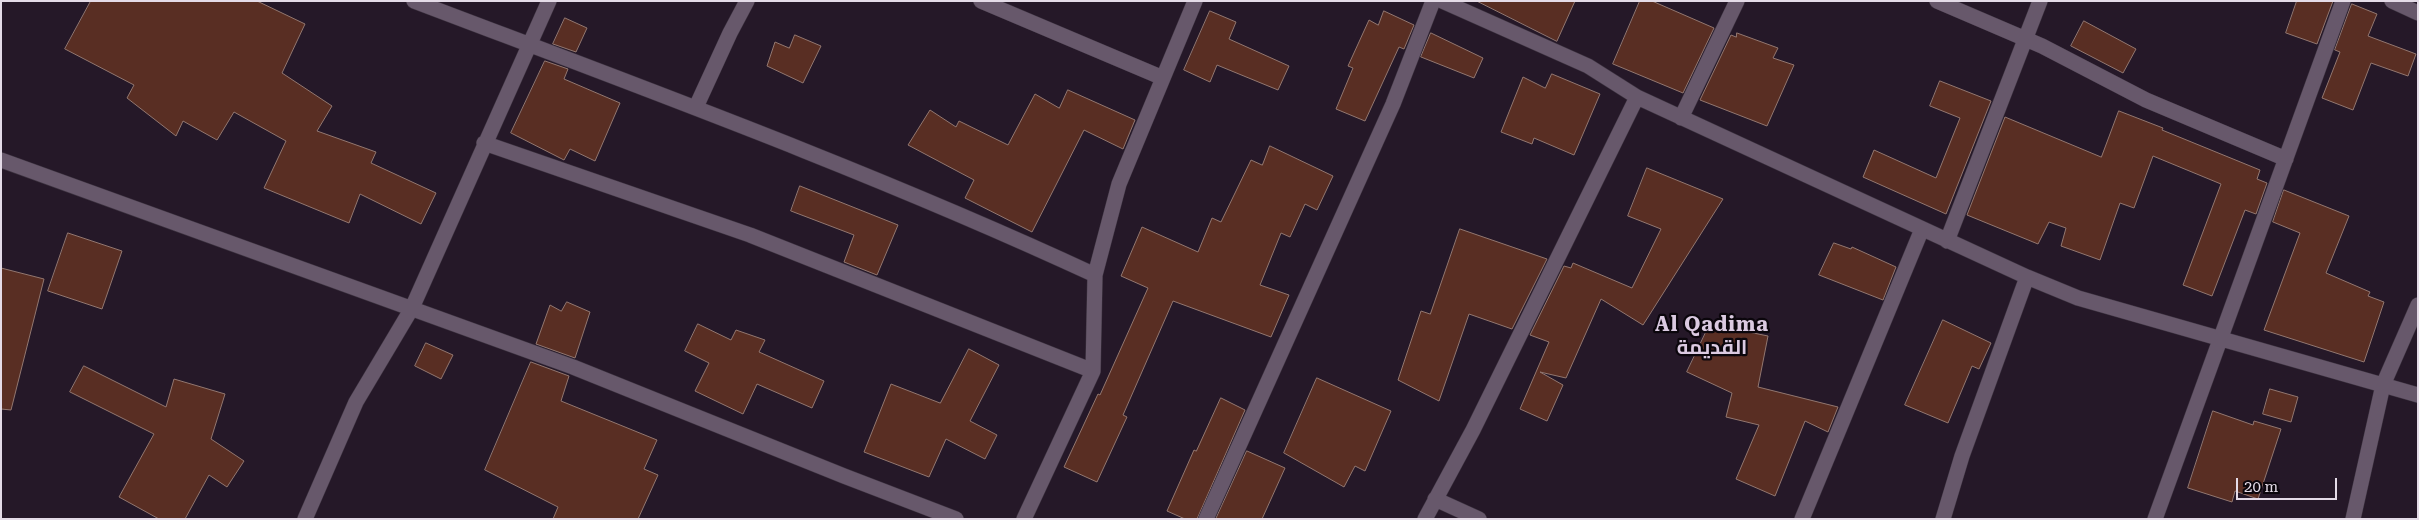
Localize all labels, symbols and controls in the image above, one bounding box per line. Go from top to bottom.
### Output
district label: Al Qadima القديمة [1654,313,1770,360]
scale bar [2239,468,2340,500]
text: 20 m [2244,478,2278,496]

